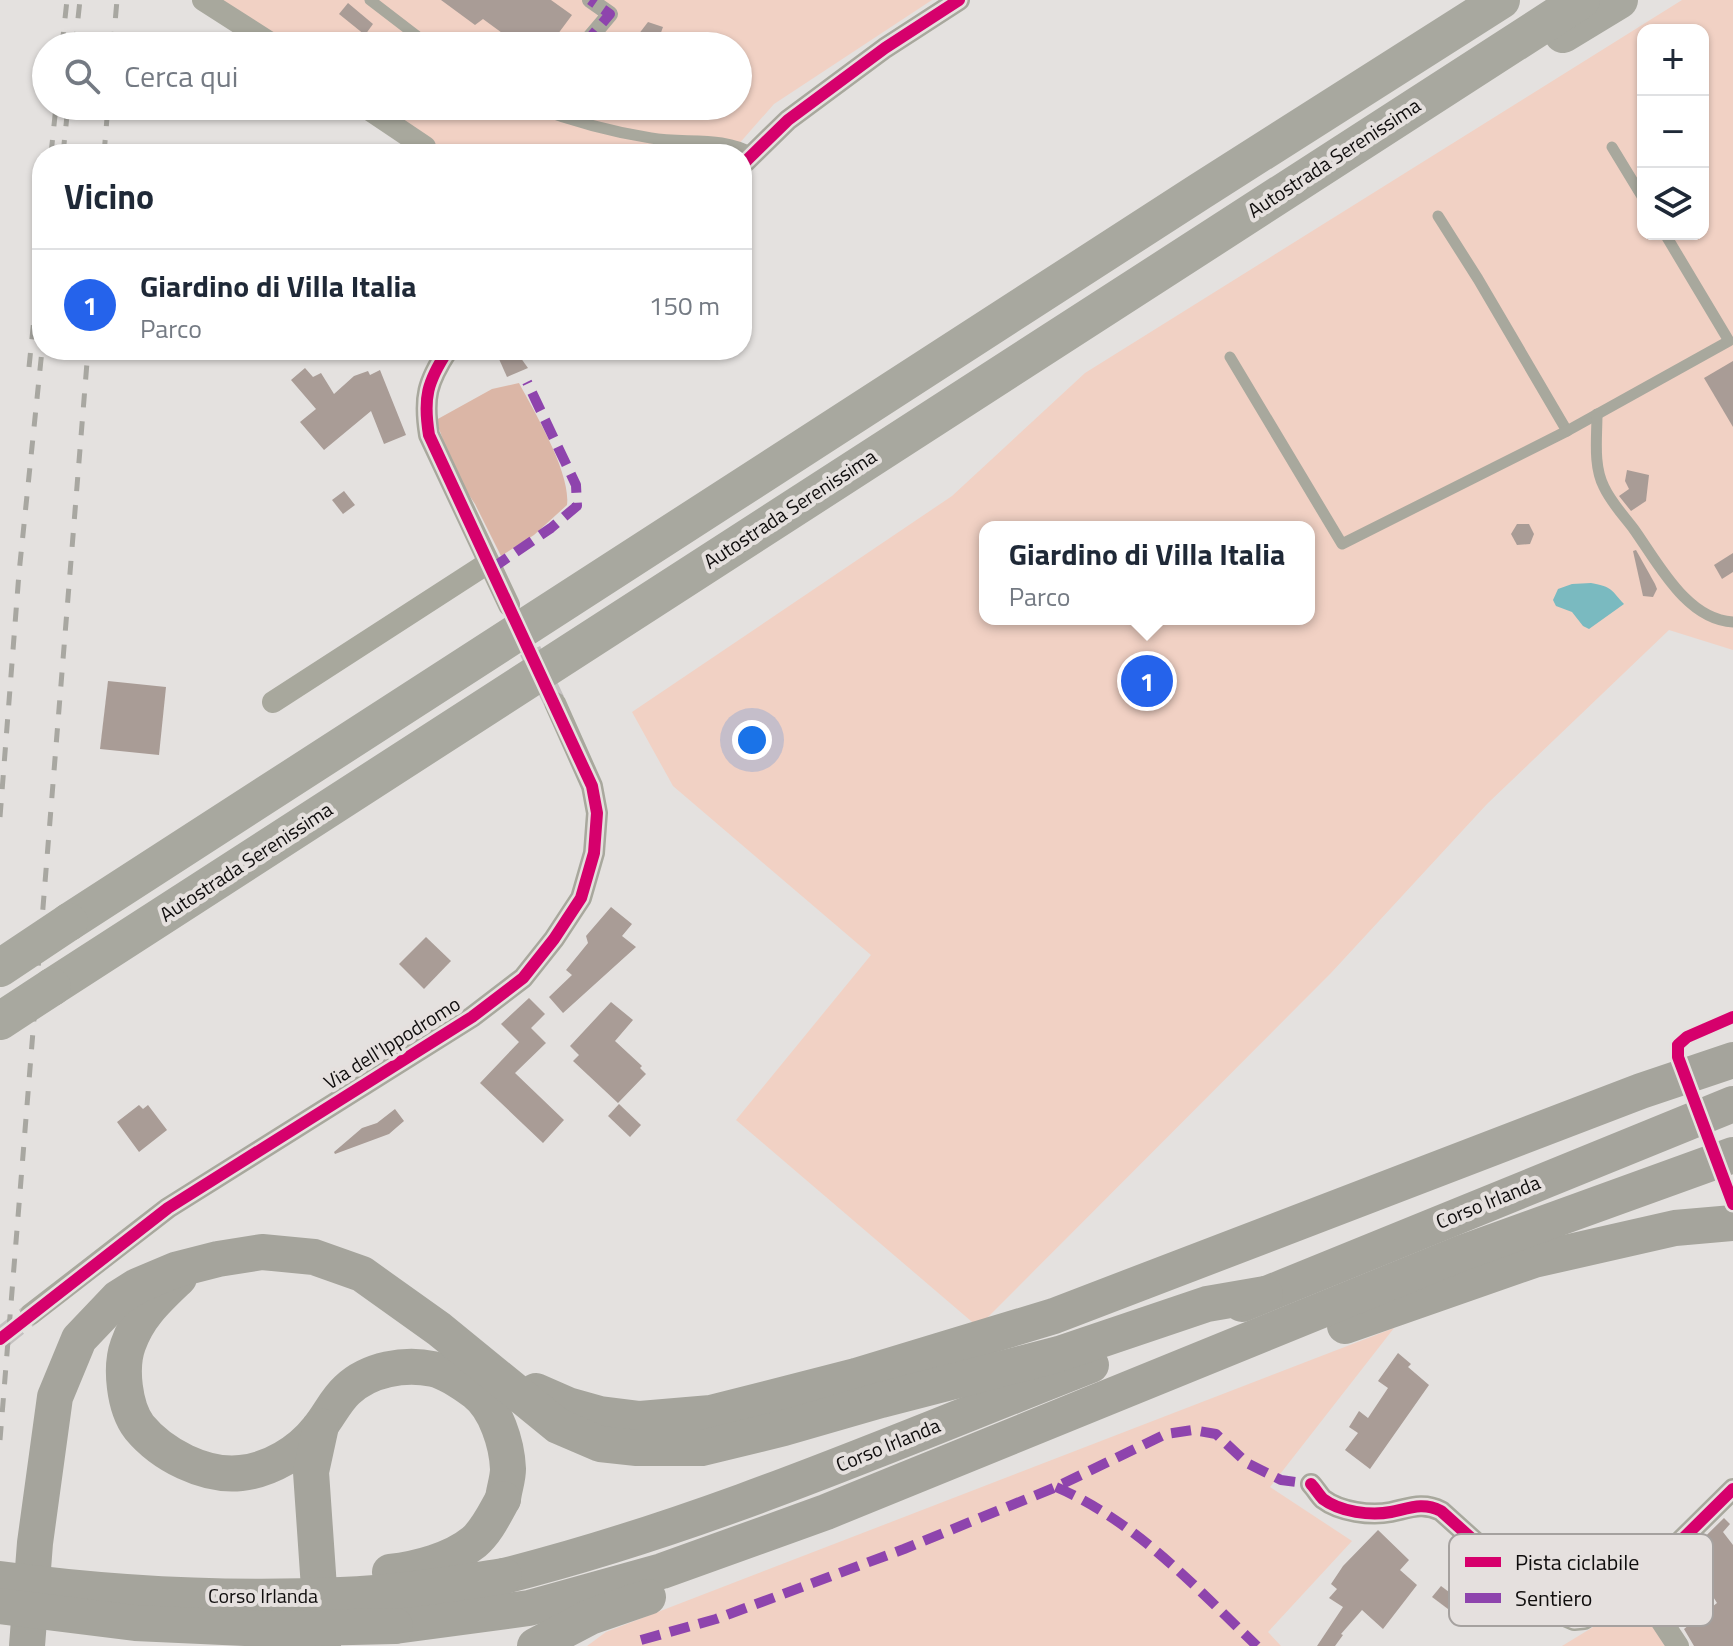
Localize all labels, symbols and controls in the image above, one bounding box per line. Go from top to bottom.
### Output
map controls [1637,24,1709,240]
button: + [1637,24,1709,96]
search box [32,32,752,120]
text: Cerca qui [124,53,238,99]
icon: search [60,54,104,98]
street label: Autostrada Serenissima [1241,90,1426,225]
button: − [1637,96,1709,168]
button: layers [1637,168,1709,240]
text: Vicino [64,170,154,222]
text: Giardino di Villa Italia [140,263,417,309]
text: 1 [83,286,97,325]
text: 150 m [649,286,720,325]
text: Parco [140,309,202,348]
street label: Autostrada Serenissima [697,441,882,576]
popup [979,521,1315,625]
text: Giardino di Villa Italia [1009,531,1285,577]
text: Parco [1009,577,1071,616]
pin: 1 [1121,651,1173,711]
your location [732,720,772,760]
street label: Autostrada Serenissima [153,794,338,929]
street label: Via dell'Ippodromo [317,988,466,1097]
street label: Corso Irlanda [1431,1167,1545,1237]
street label: Corso Irlanda [831,1410,945,1480]
legend [1449,1534,1713,1626]
text: Pista ciclabile [1515,1545,1639,1579]
street label: Corso Irlanda [208,1580,318,1611]
text: Sentiero [1515,1581,1592,1615]

